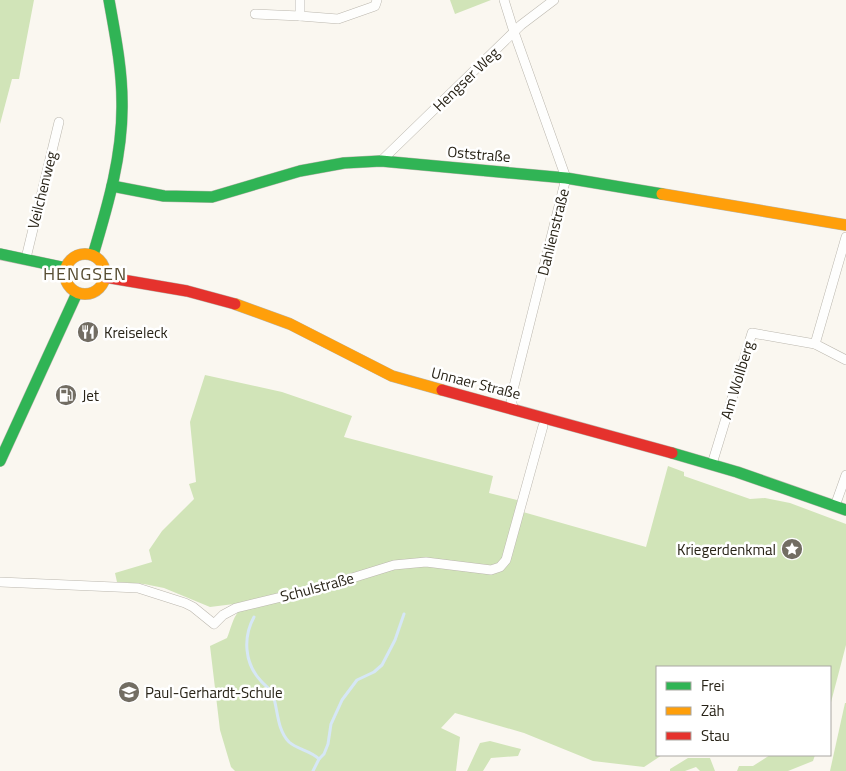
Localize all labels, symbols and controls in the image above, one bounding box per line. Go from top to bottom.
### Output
street label: Hengser Weg [428,41,505,117]
street label: Oststraße [446,140,512,168]
street label: Veilchenweg [21,148,63,231]
street label: Dahlienstraße [531,186,575,278]
district label: HENGSEN [43,260,127,287]
restaurant icon: Kreiseleck [76,320,100,344]
place label: Kreiseleck [104,321,168,344]
street label: Am Wollberg [714,338,760,422]
street label: Unnaer Straße [429,361,523,405]
fuel station icon: Jet [54,383,78,407]
place label: Jet [82,384,100,407]
place icon: Kriegerdenkmal [780,537,804,561]
place label: Kriegerdenkmal [677,538,776,561]
street label: Schulstraße [278,566,356,608]
legend [656,666,831,756]
text: Frei [701,674,724,697]
school or university icon: Paul-Gerhardt-Schule [117,680,141,704]
place label: Paul-Gerhardt-Schule [145,681,283,704]
text: Zäh [701,699,725,722]
text: Stau [701,724,730,747]

